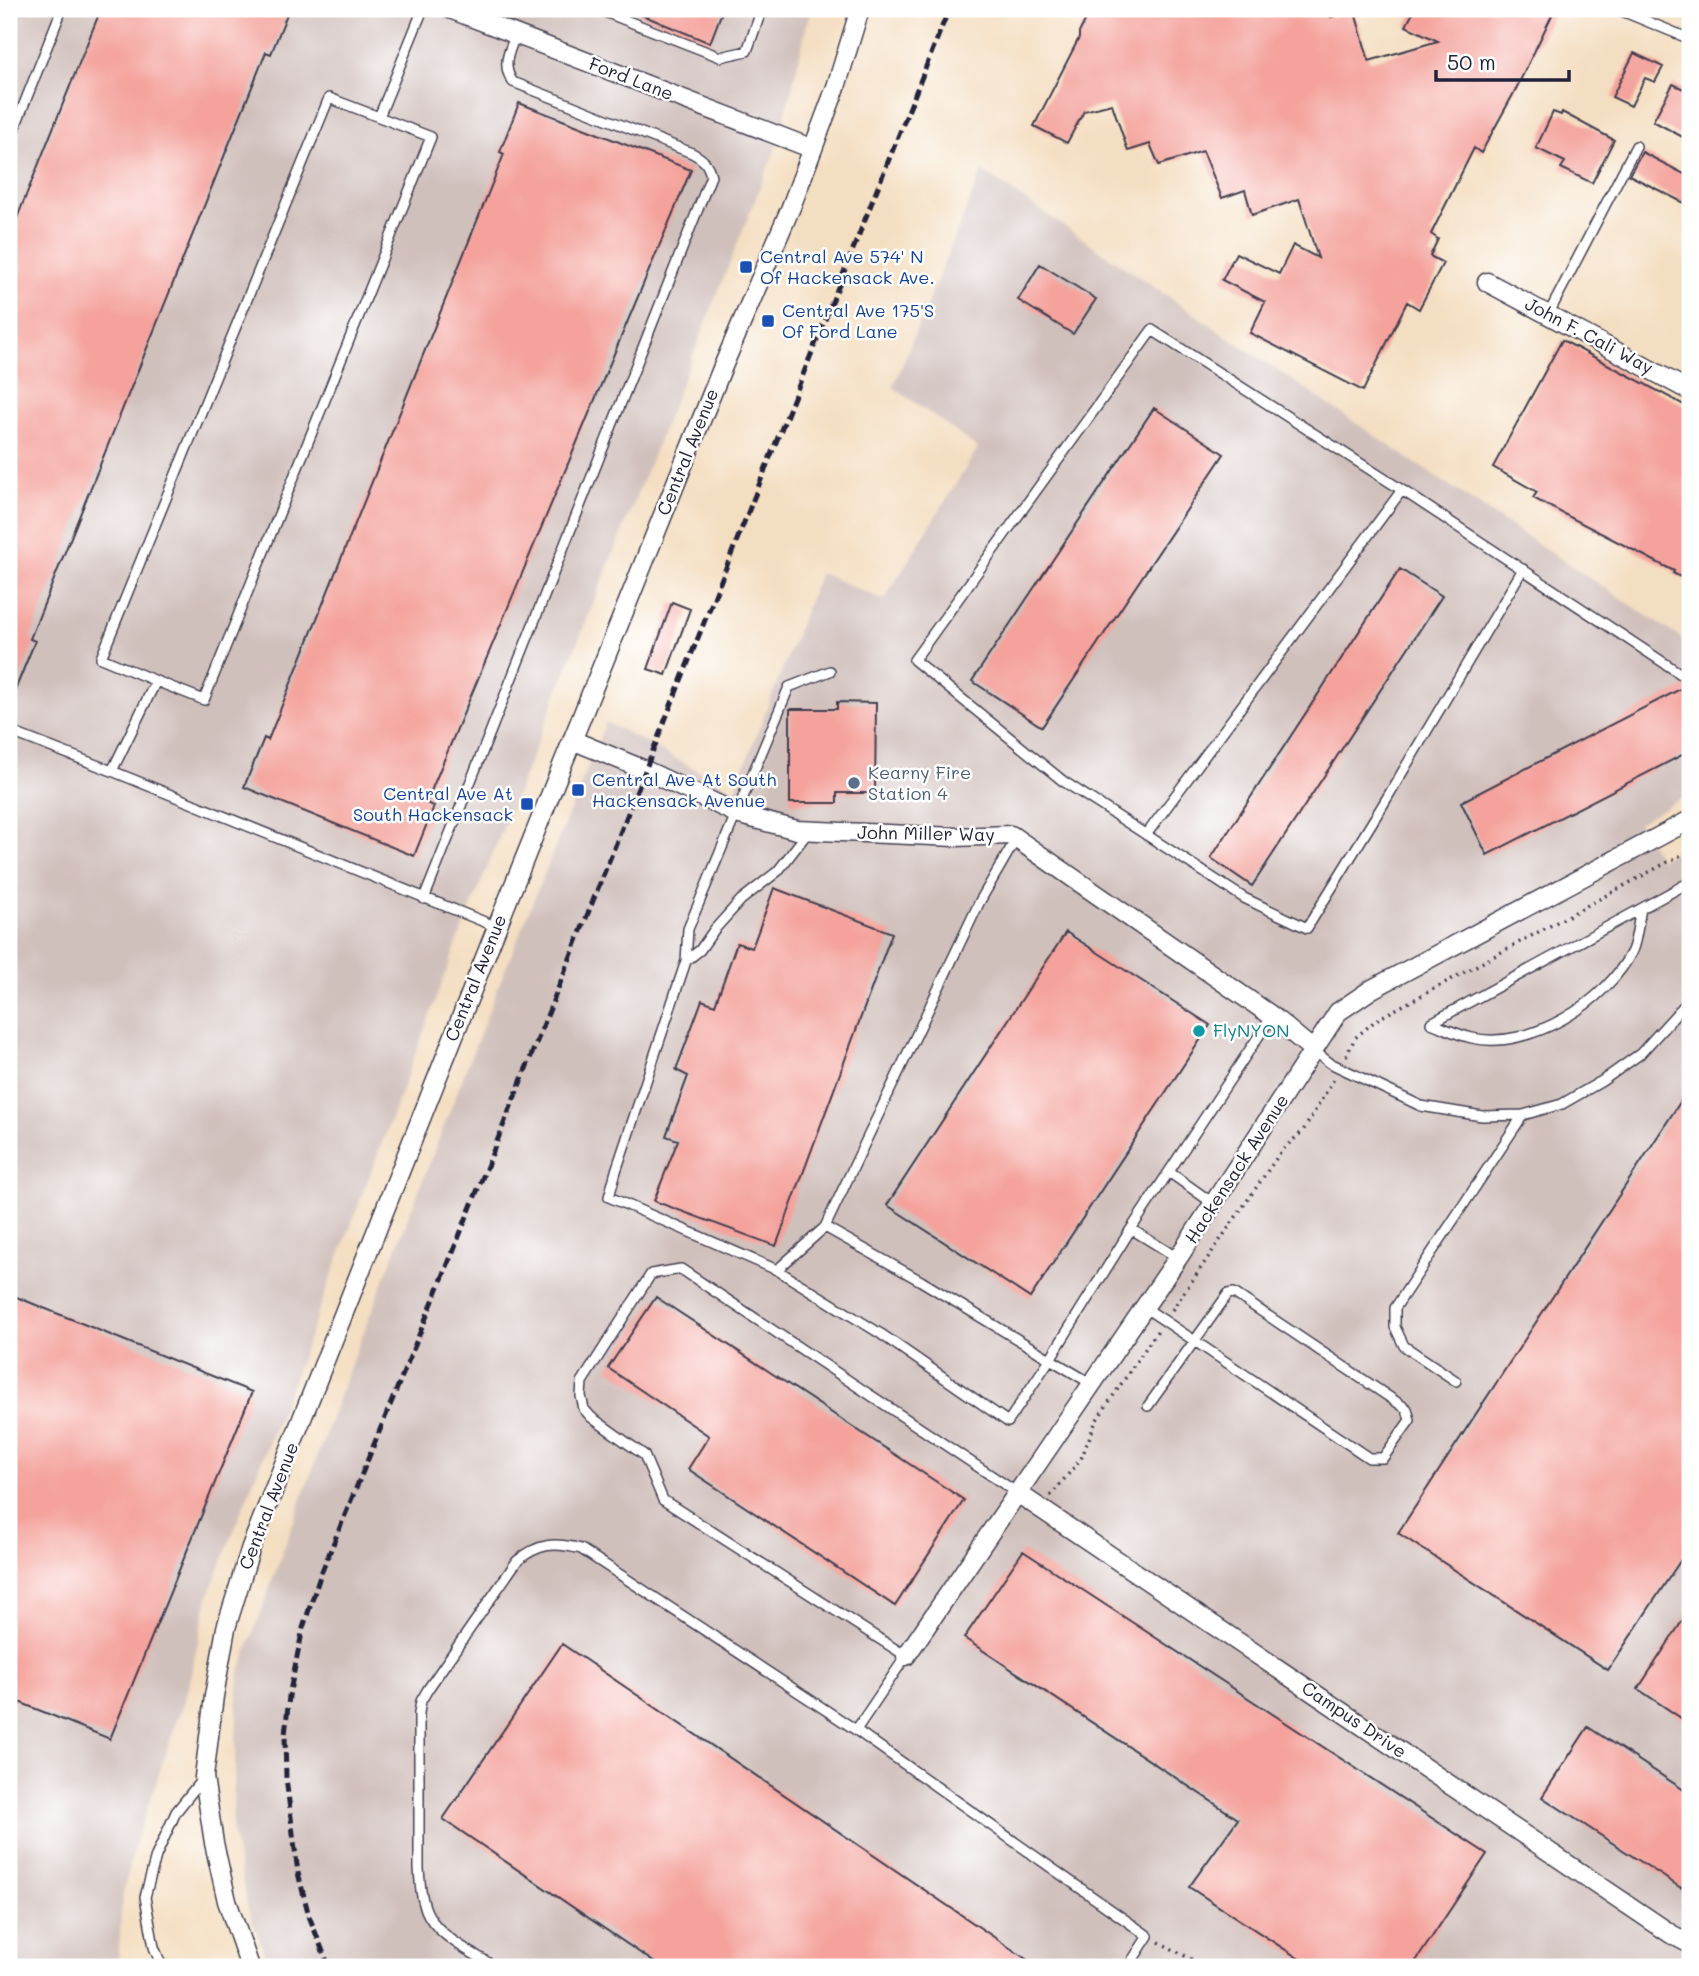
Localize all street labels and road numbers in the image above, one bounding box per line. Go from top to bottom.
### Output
street label: Ford Lane [586,51,677,105]
street label: John F. Cali Way [1521,291,1658,379]
street label: Central Avenue [651,385,723,519]
street label: John Miller Way [857,820,995,846]
street label: Central Avenue [439,911,511,1045]
street label: Hackensack Avenue [1179,1089,1293,1248]
street label: Central Avenue [233,1438,303,1573]
street label: Campus Drive [1298,1675,1412,1763]

